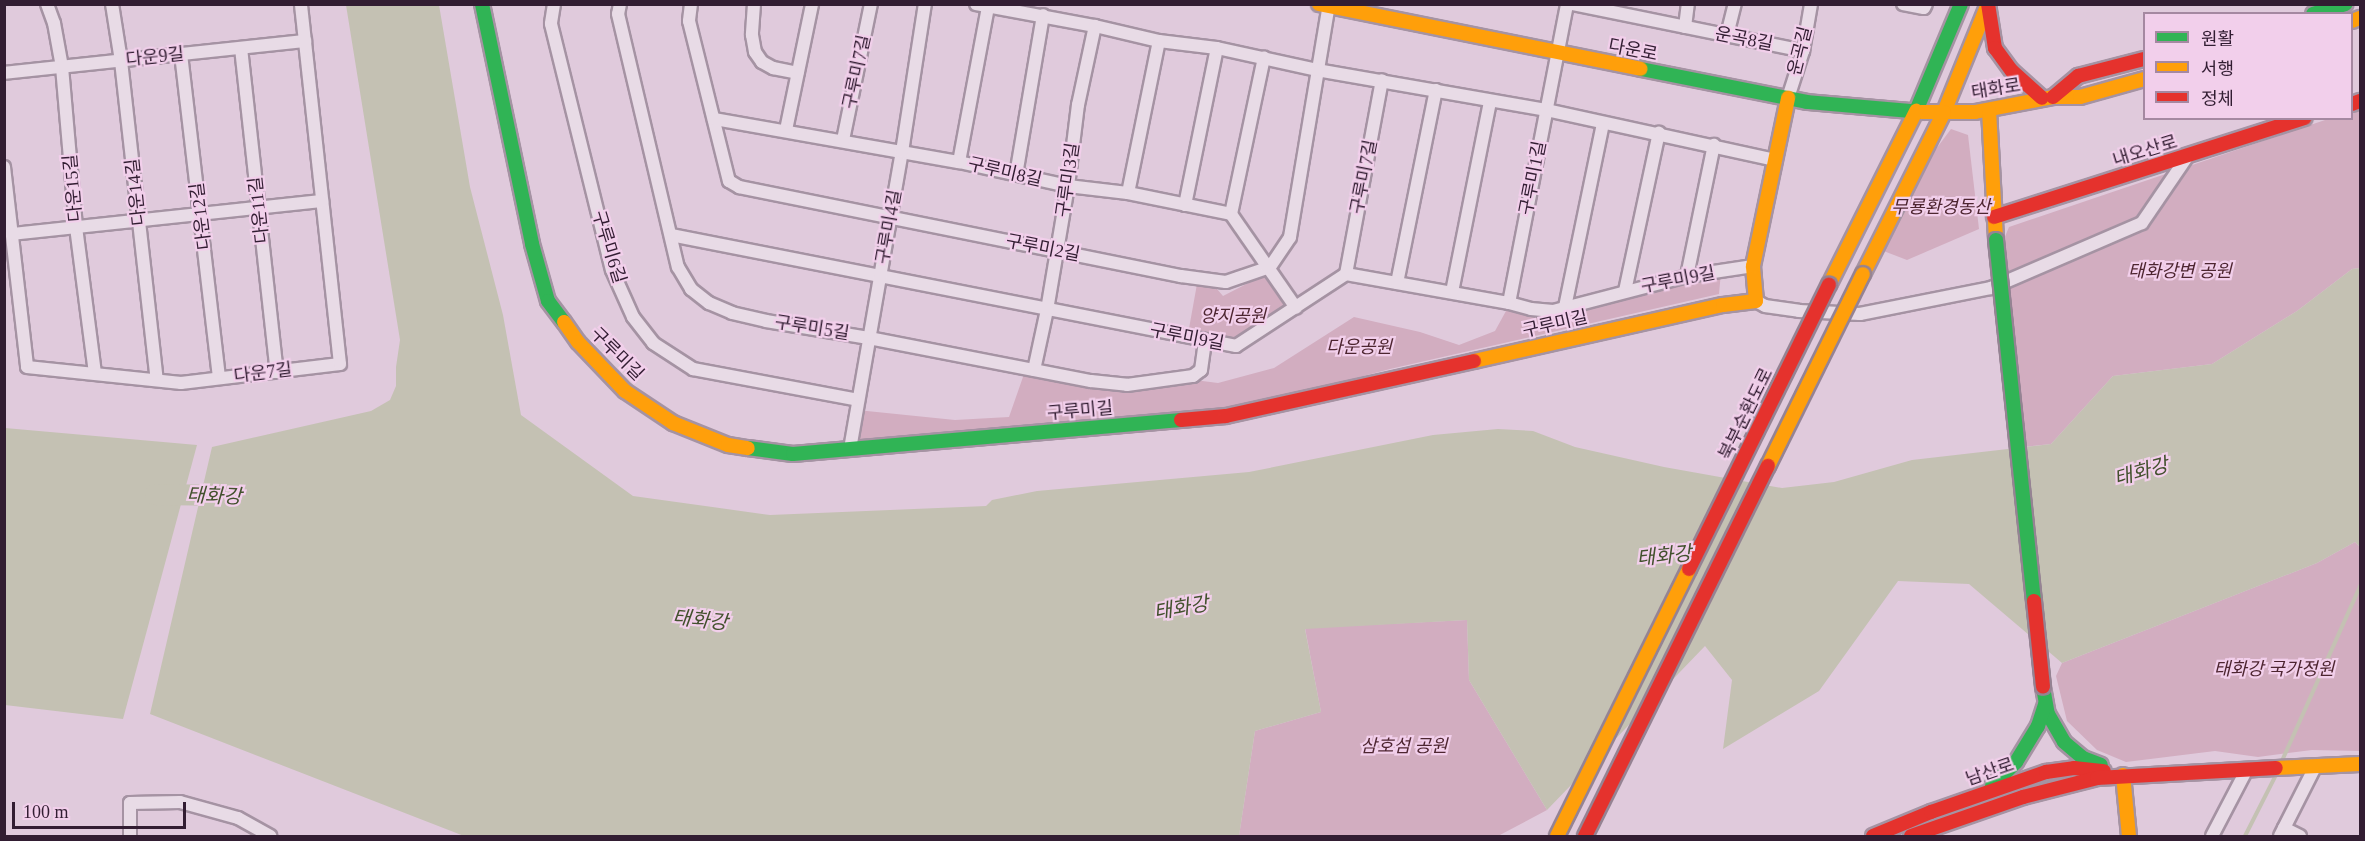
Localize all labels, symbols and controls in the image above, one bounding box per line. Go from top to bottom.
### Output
legend [2143,12,2353,120]
street label: 운곡8길 [1713,23,1775,55]
street label: 운곡길 [1784,24,1816,78]
text: 원활 [2201,29,2234,49]
street label: 구루미7길 [839,33,875,111]
street label: 다운로 [1607,35,1659,65]
street label: 다운9길 [125,43,185,71]
text: 서행 [2201,59,2234,79]
street label: 태화로 [1970,74,2022,104]
text: 정체 [2201,89,2234,109]
street label: 내오산로 [2110,131,2180,171]
street label: 구루미7길 [1346,138,1382,216]
street label: 구루미1길 [1515,139,1551,217]
street label: 구루미3길 [1052,141,1084,219]
street label: 다운15길 [59,153,87,223]
street label: 구루미8길 [966,153,1044,191]
street label: 다운14길 [122,157,150,227]
street label: 다운11길 [245,176,273,244]
street label: 다운12길 [186,181,216,251]
street label: 구루미4길 [872,188,906,266]
park label: 무룡환경동산 [1891,196,1991,218]
street label: 구루미6길 [588,208,630,286]
street label: 구루미2길 [1004,230,1082,266]
park label: 태화강변 공원 [2128,260,2232,282]
street label: 구루미9길 [1639,262,1717,298]
park label: 양지공원 [1200,305,1266,327]
street label: 구루미길 [1520,306,1590,342]
street label: 구루미5길 [773,311,851,345]
street label: 구루미9길 [1148,319,1226,355]
street label: 구루미길 [586,323,648,385]
park label: 다운공원 [1326,336,1392,358]
street label: 다운7길 [233,359,293,387]
street label: 북부순환도로 [1715,365,1777,463]
street label: 구루미길 [1046,397,1114,425]
water label: 태화강 [2111,453,2171,491]
water label: 태화강 [186,483,242,509]
water label: 태화강 [1635,541,1693,571]
water label: 태화강 [1152,591,1210,625]
water label: 태화강 [671,605,729,635]
park label: 태화강 국가정원 [2214,658,2334,680]
park label: 삼호섬 공원 [1360,735,1448,757]
street label: 남산로 [1963,754,2017,790]
scale bar [15,790,189,828]
text: 100 m [23,802,69,822]

